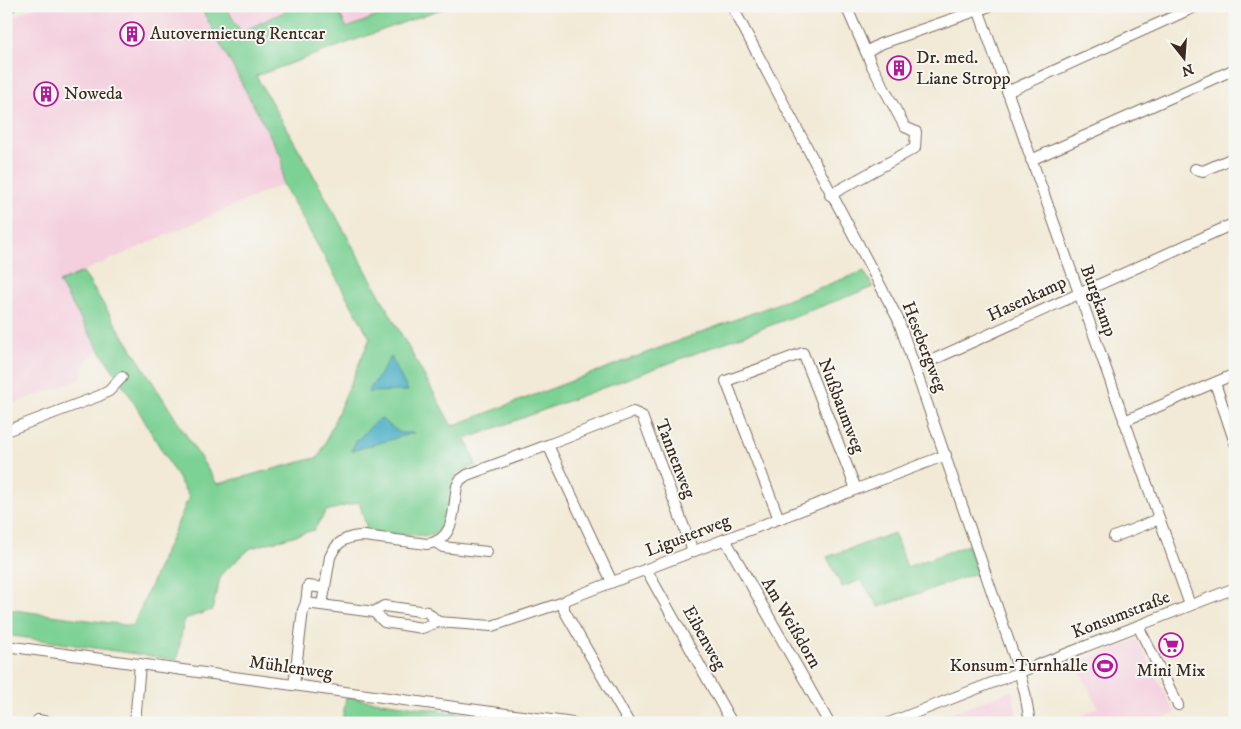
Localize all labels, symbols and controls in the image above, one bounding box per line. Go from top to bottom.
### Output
building icon: Autovermietung Rentcar [119,21,145,47]
place label: Autovermietung Rentcar [150,23,326,45]
north arrow [1158,32,1208,82]
place label: Dr. med. Liane Stropp [916,47,1011,90]
building icon: Dr. med. Liane Stropp [886,55,912,81]
text: N [1179,59,1196,80]
building icon: Noweda [33,81,59,107]
place label: Noweda [64,83,123,105]
street label: Burgkamp [1075,262,1121,340]
street label: Hasenkamp [984,271,1070,327]
street label: Hesebergweg [897,299,951,396]
street label: Nußbaumweg [813,355,869,457]
street label: Tannenweg [650,416,700,502]
street label: Ligusterweg [643,510,734,562]
street label: Am Weißdorn [756,574,826,673]
street label: Konsumstraße [1069,586,1173,644]
street label: Eibenweg [677,602,731,674]
supermarket icon: Mini Mix [1158,632,1184,658]
street label: Mühlenweg [248,651,334,685]
sports icon: Konsum-Turnhalle [1092,653,1118,679]
place label: Konsum-Turnhalle [949,655,1088,677]
place label: Mini Mix [1137,660,1206,682]

